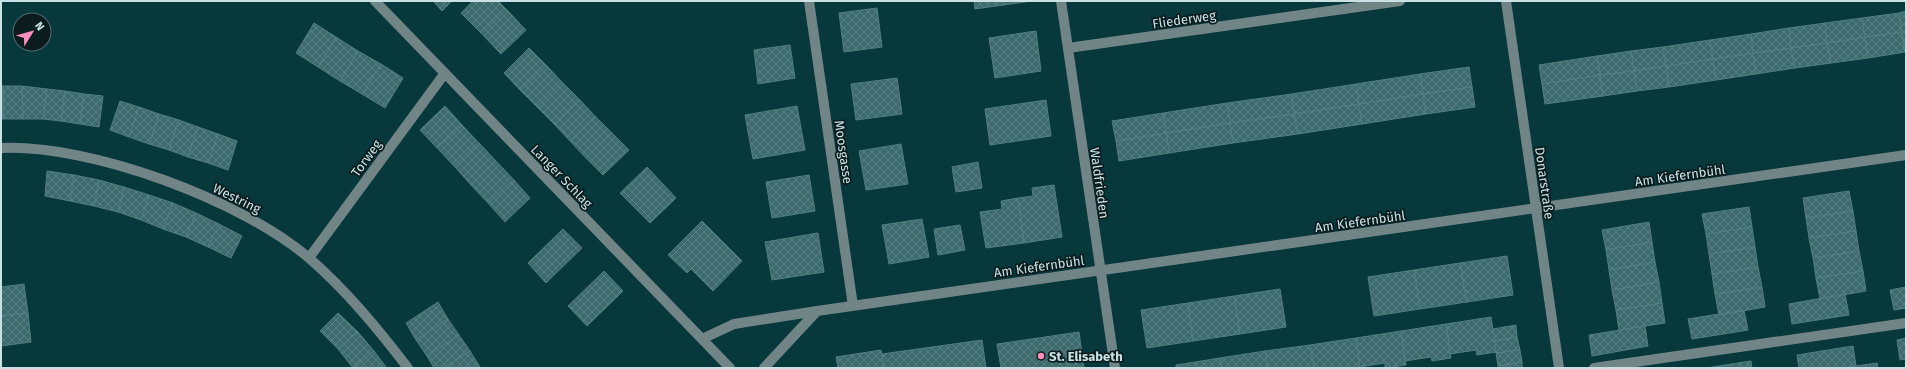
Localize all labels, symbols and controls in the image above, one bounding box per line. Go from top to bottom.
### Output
street label: Fliederweg [1151,8,1217,31]
north arrow [12,12,52,52]
text: N [32,19,47,33]
street label: Moosgasse [832,119,855,185]
street label: Torweg [348,137,385,180]
street label: Langer Schlag [528,142,596,211]
street label: Donarstraße [1532,146,1557,220]
street label: Waldfrieden [1087,147,1112,219]
street label: Am Kiefernbühl [1634,162,1726,189]
street label: Westring [210,180,263,217]
street label: Am Kiefernbühl [1314,208,1406,235]
street label: Am Kiefernbühl [993,253,1085,280]
place label: St. Elisabeth [1049,349,1123,364]
marker: St. Elisabeth [1036,351,1046,361]

